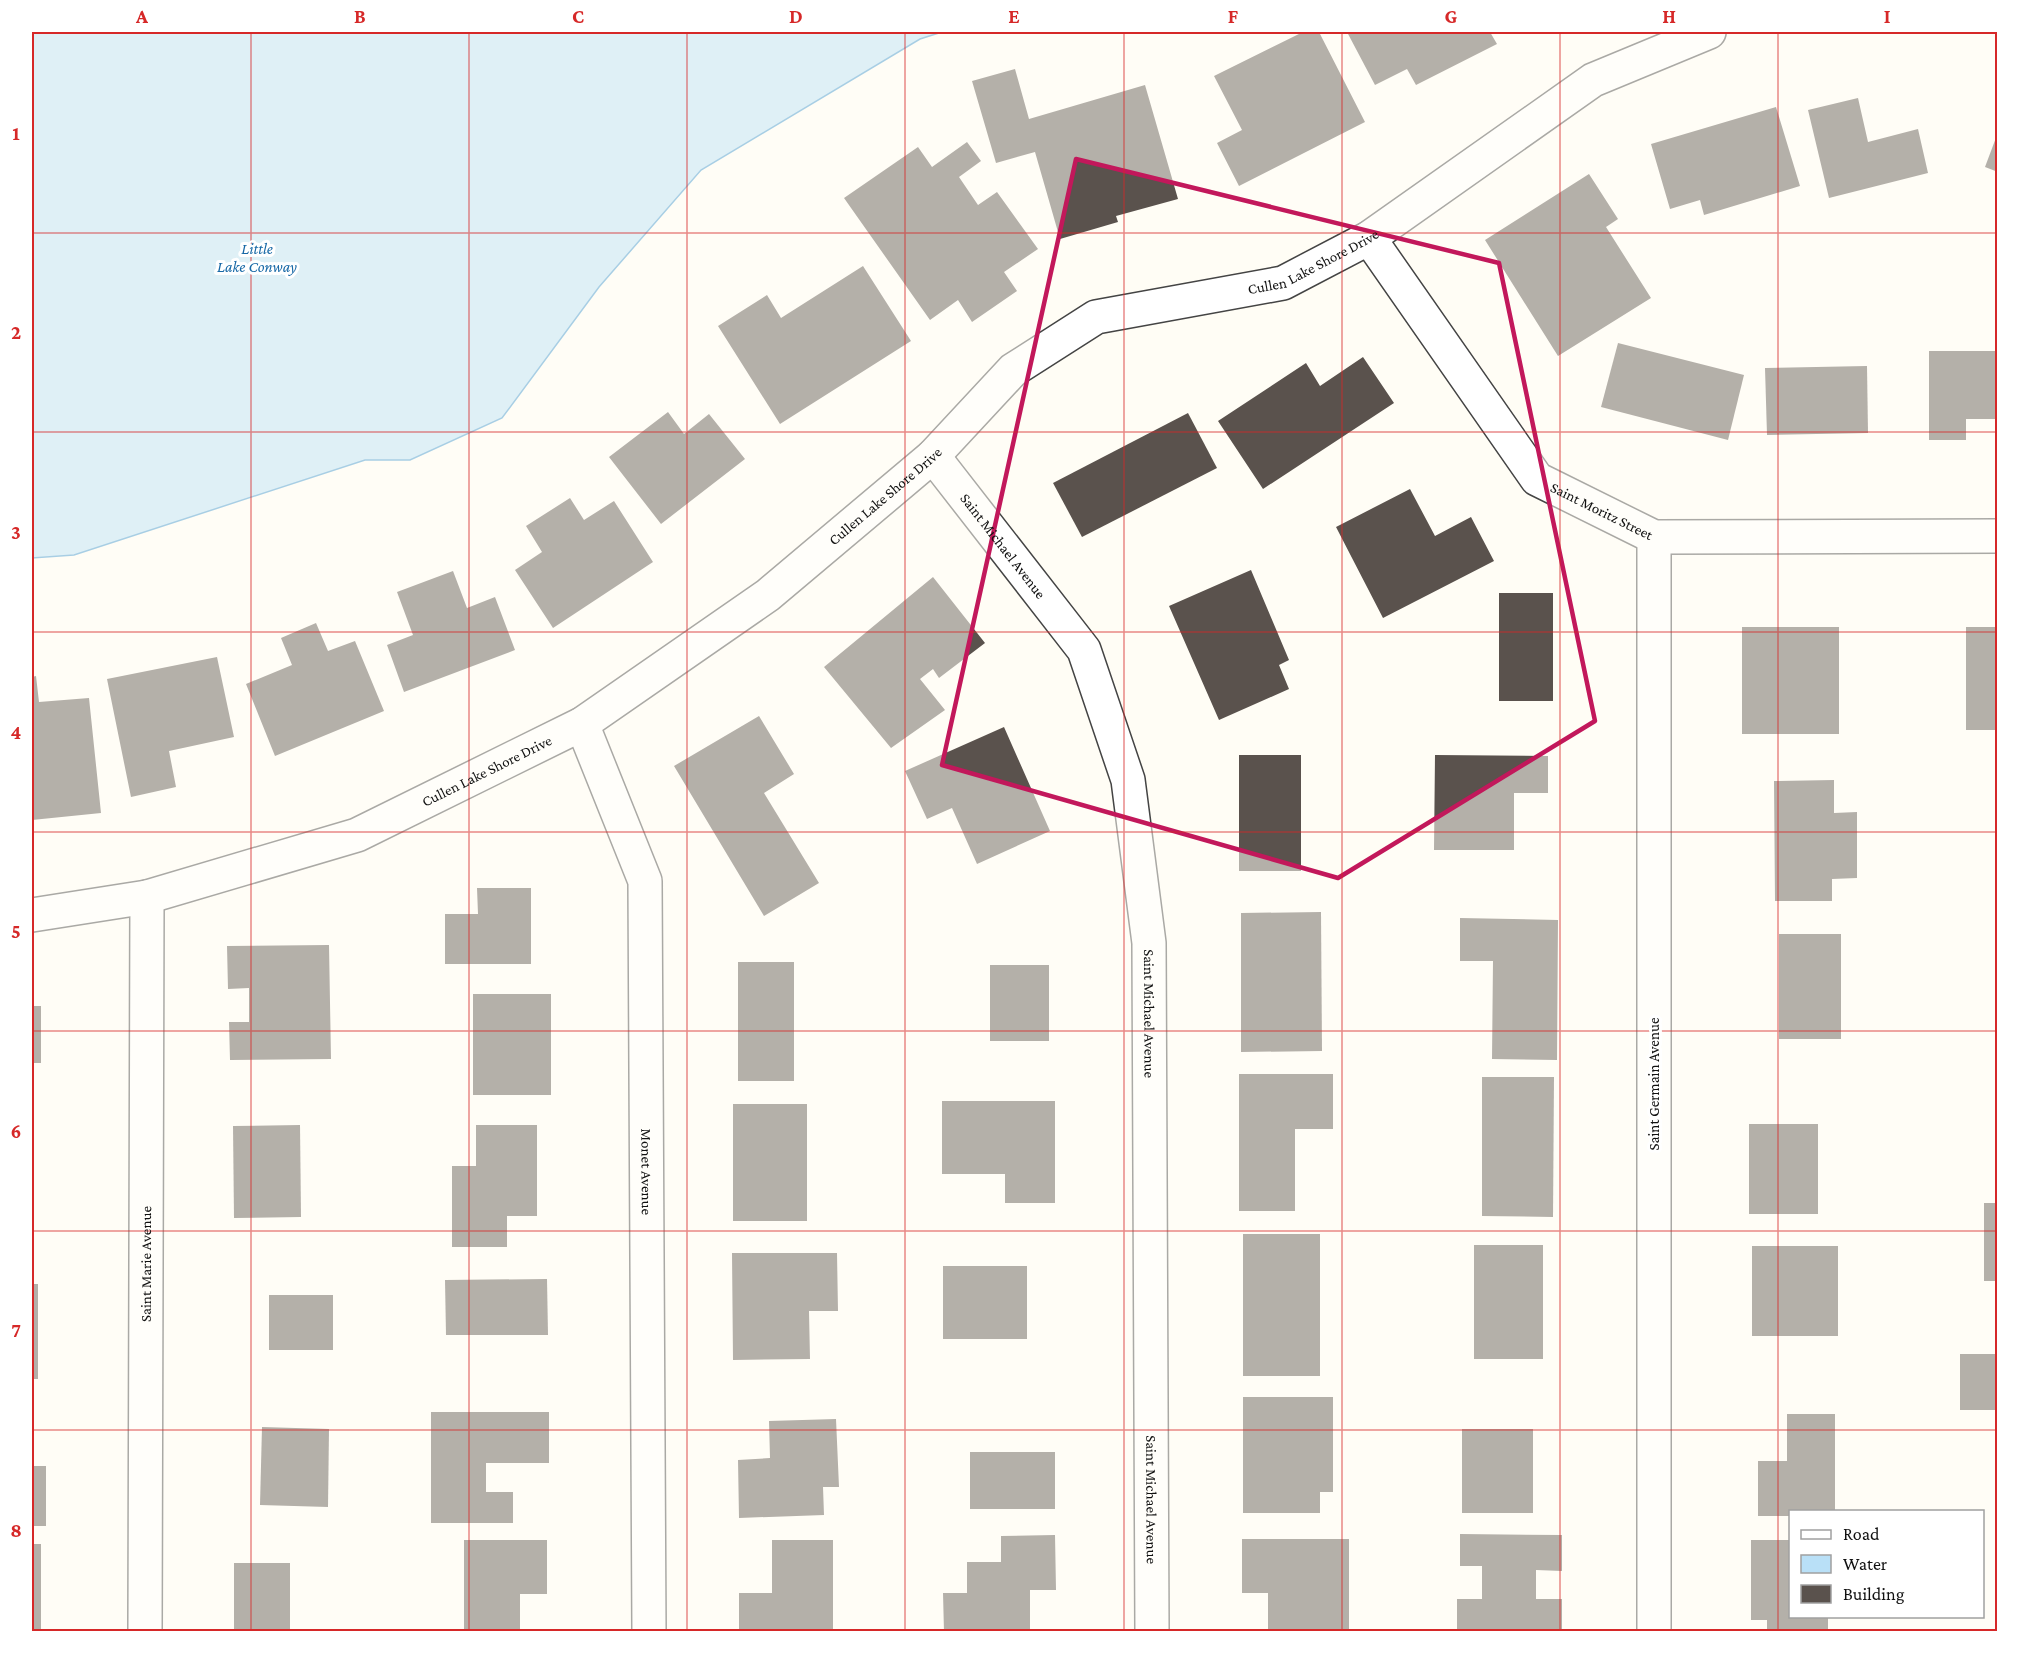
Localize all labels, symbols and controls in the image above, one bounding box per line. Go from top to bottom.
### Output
text: A [135,5,149,27]
text: B [354,5,366,27]
text: C [572,5,584,27]
text: D [789,5,803,27]
text: E [1008,5,1020,27]
text: F [1228,5,1239,27]
text: G [1445,5,1458,27]
text: H [1662,5,1676,27]
text: I [1884,5,1891,27]
text: 1 [12,122,20,144]
street label: Cullen Lake Shore Drive [1246,226,1382,297]
water label: Little Lake Conway [217,240,297,276]
text: 2 [11,321,21,343]
street label: Cullen Lake Shore Drive [826,444,945,548]
street label: Saint Moritz Street [1548,479,1656,544]
street label: Saint Michael Avenue [957,490,1049,602]
text: 3 [11,521,21,543]
text: 4 [11,721,22,743]
street label: Cullen Lake Shore Drive [419,732,555,810]
text: 5 [11,920,21,942]
street label: Saint Michael Avenue [1141,949,1158,1078]
street label: Saint Germain Avenue [1646,1017,1662,1151]
text: 6 [11,1120,21,1142]
street label: Monet Avenue [638,1129,655,1216]
street label: Saint Marie Avenue [138,1206,154,1322]
text: 7 [11,1319,21,1341]
street label: Saint Michael Avenue [1143,1435,1160,1564]
legend [1789,1510,1984,1618]
text: 8 [10,1519,22,1541]
text: Road [1843,1524,1880,1544]
text: Water [1843,1554,1888,1574]
text: Building [1843,1584,1905,1604]

